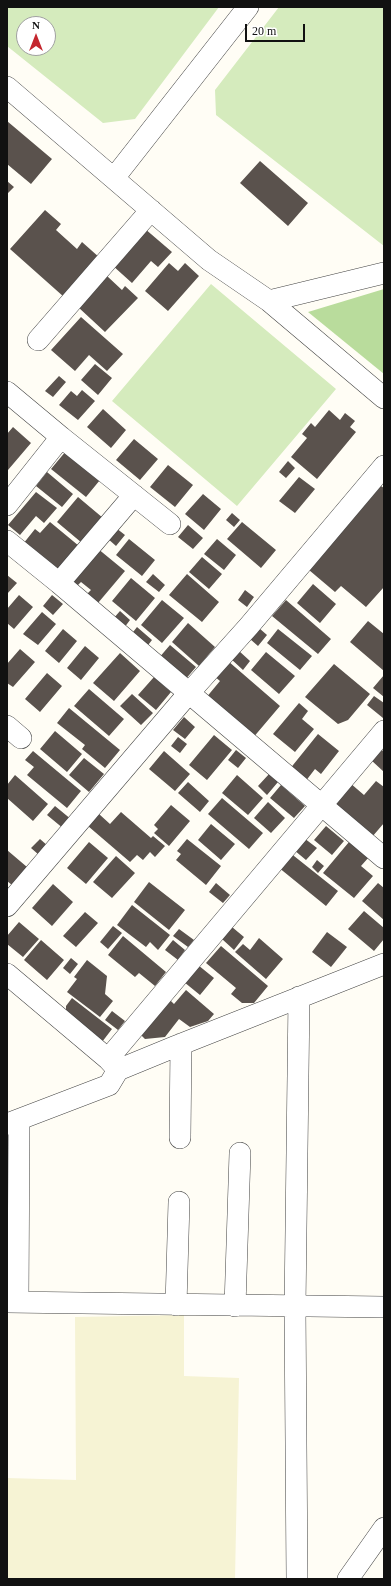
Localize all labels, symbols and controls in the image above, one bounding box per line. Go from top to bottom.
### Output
north arrow [16,16,56,56]
scale bar [247,16,307,42]
text: N [32,19,40,31]
text: 20 m [252,24,276,38]

